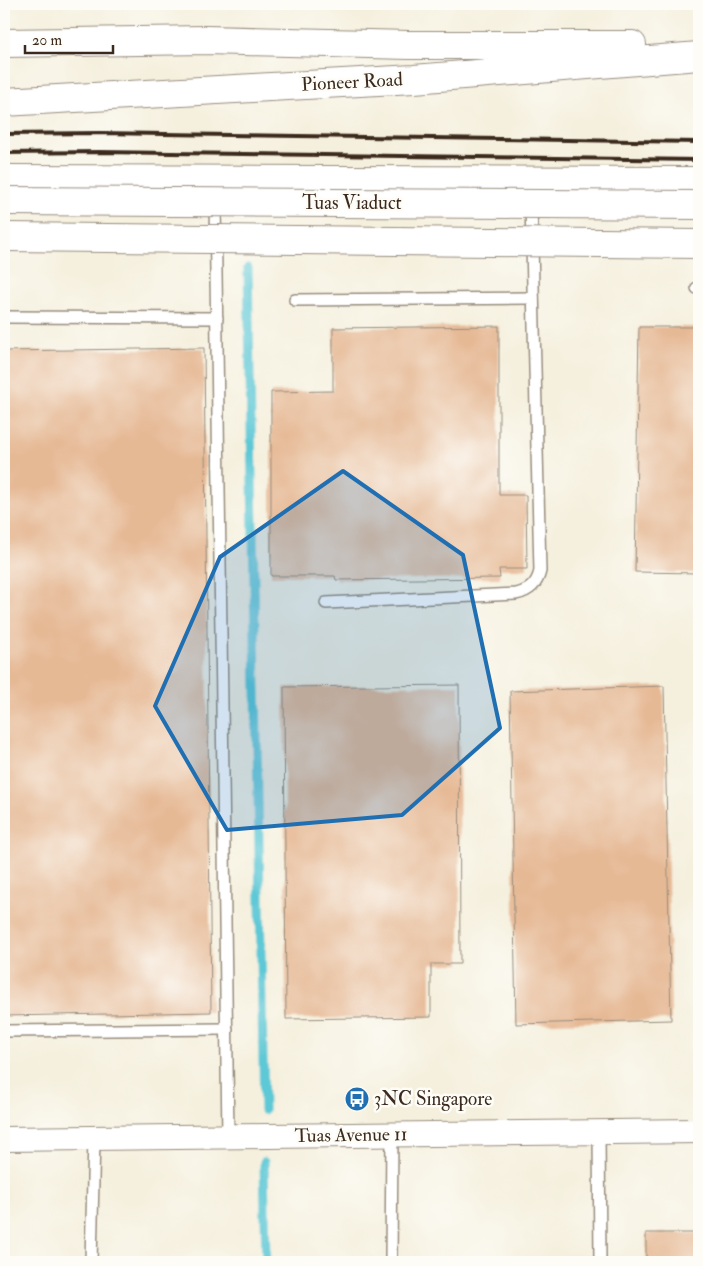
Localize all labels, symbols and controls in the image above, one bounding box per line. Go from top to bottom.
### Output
scale bar [25,22,112,54]
text: 20 m [32,31,62,50]
street label: Pioneer Road [301,67,404,97]
street label: Tuas Viaduct [302,191,402,215]
bus stop icon: 3NC Singapore [344,1086,370,1112]
place label: 3NC Singapore [374,1087,492,1112]
street label: Tuas Avenue 11 [294,1122,408,1148]

